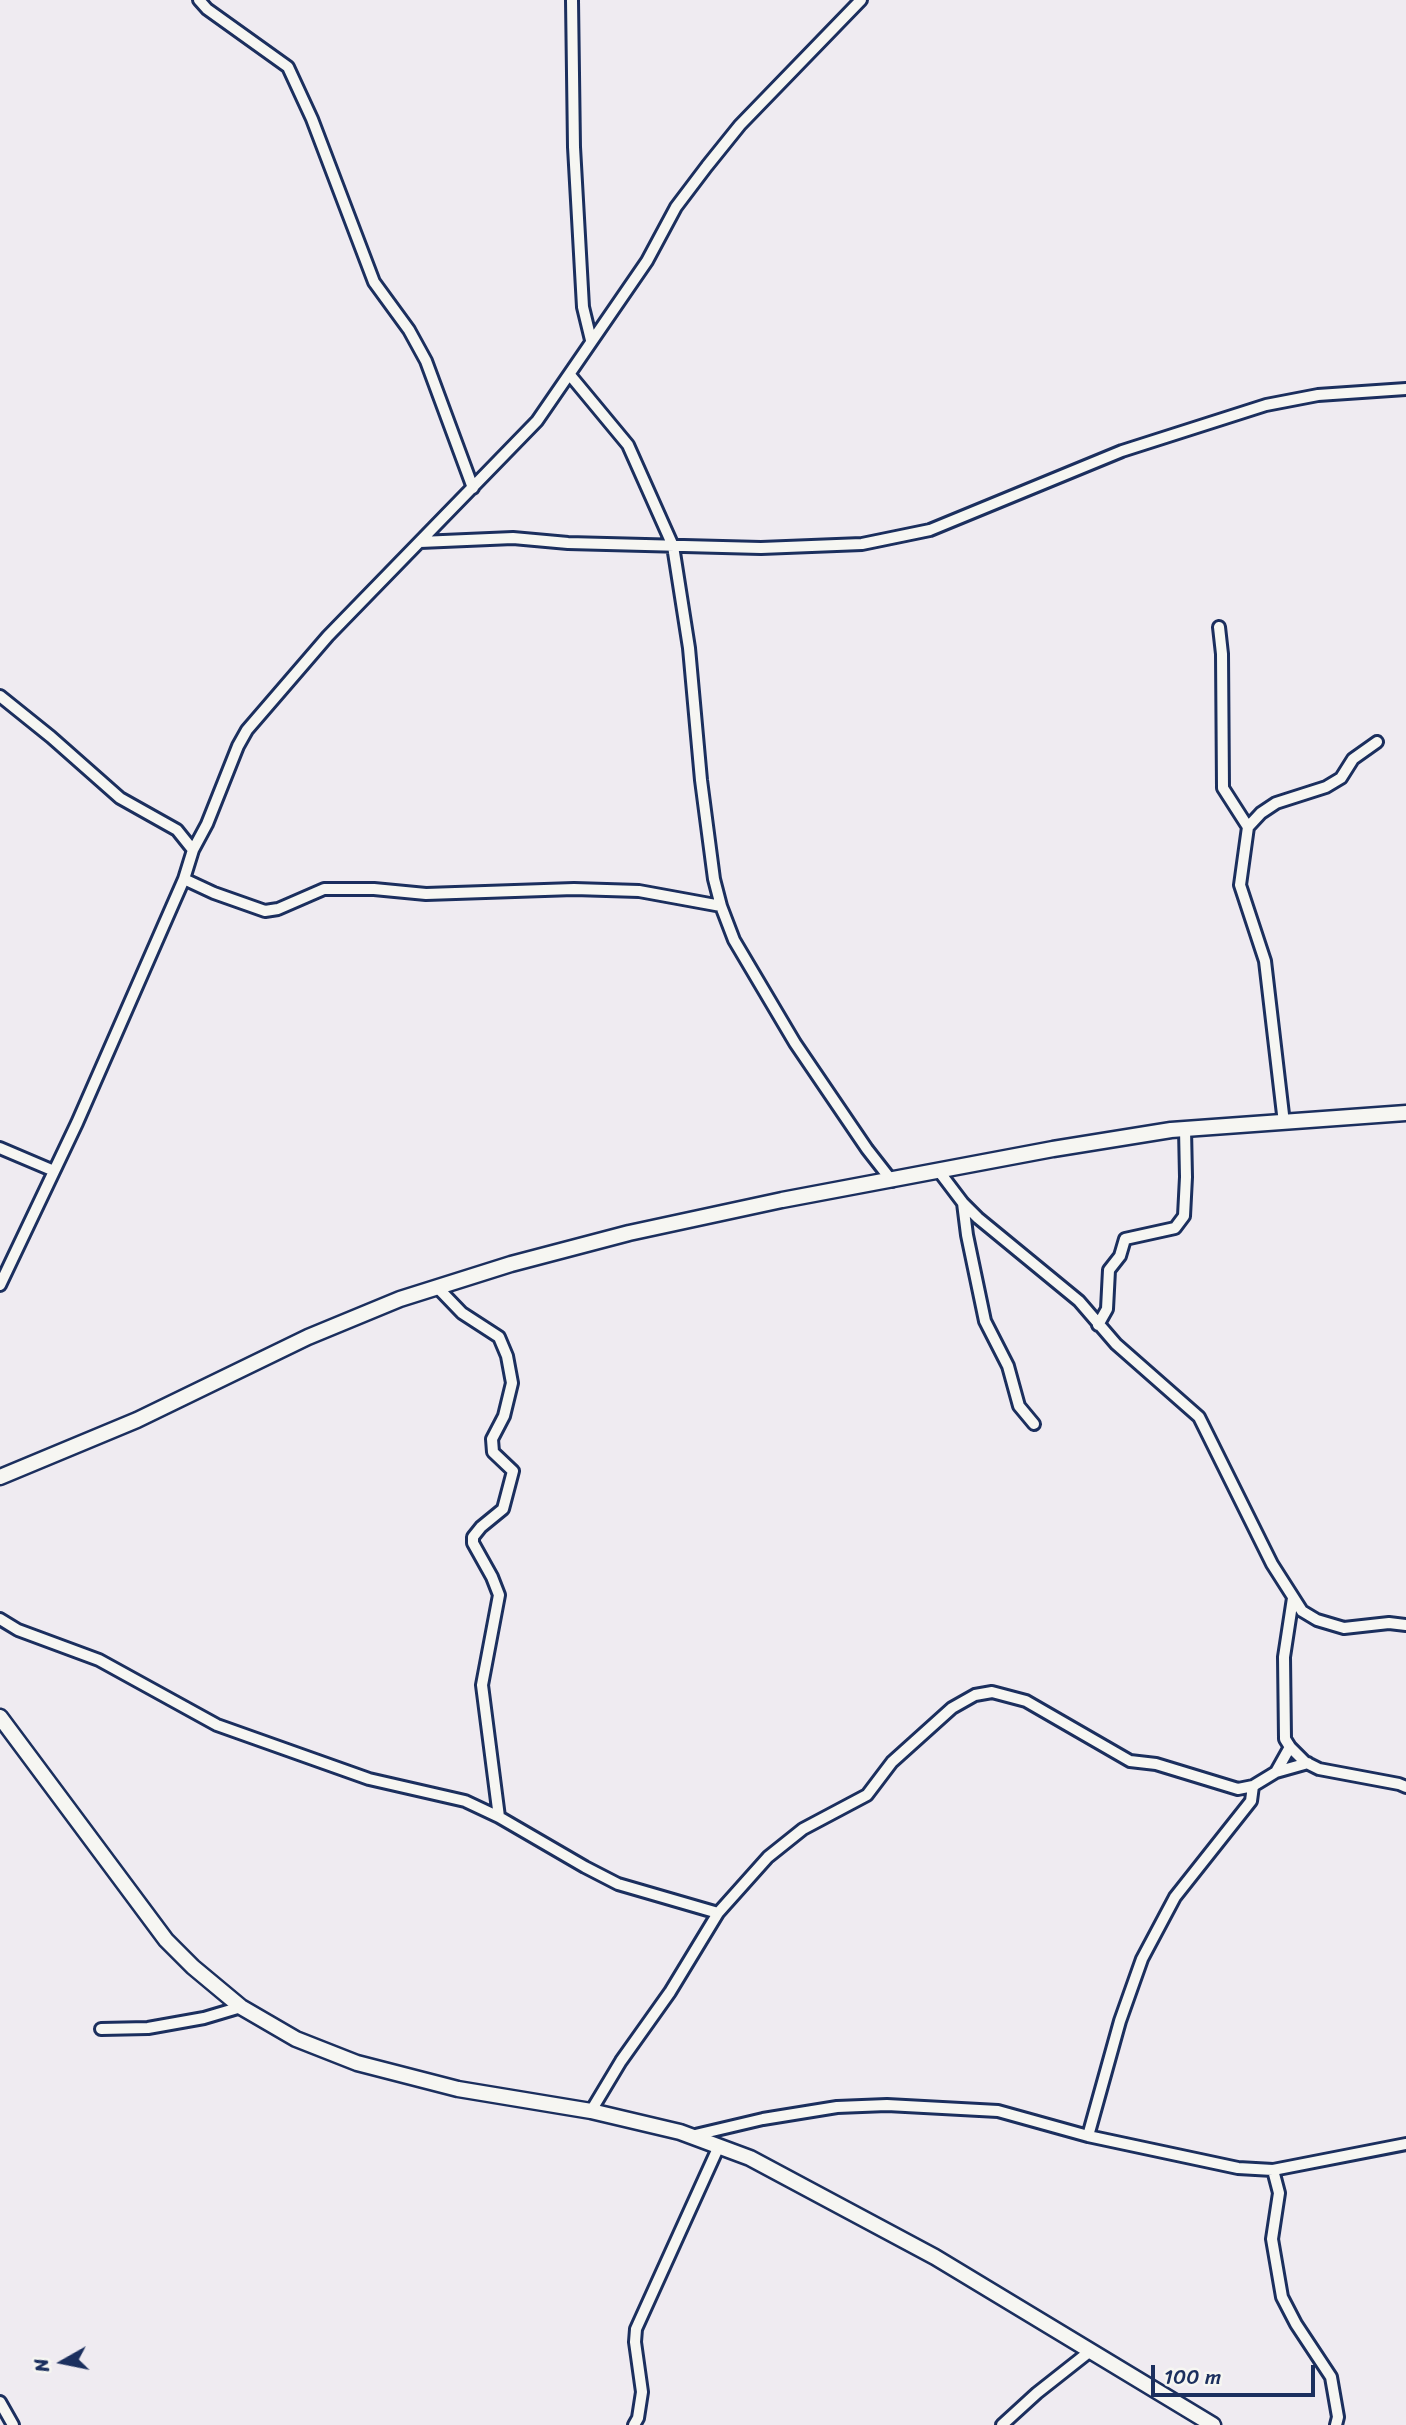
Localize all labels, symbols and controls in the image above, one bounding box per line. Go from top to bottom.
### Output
north arrow [28,2327,98,2397]
scale bar [1154,2352,1318,2396]
text: N [24,2356,59,2374]
text: 100 m [1164,2358,1221,2396]

